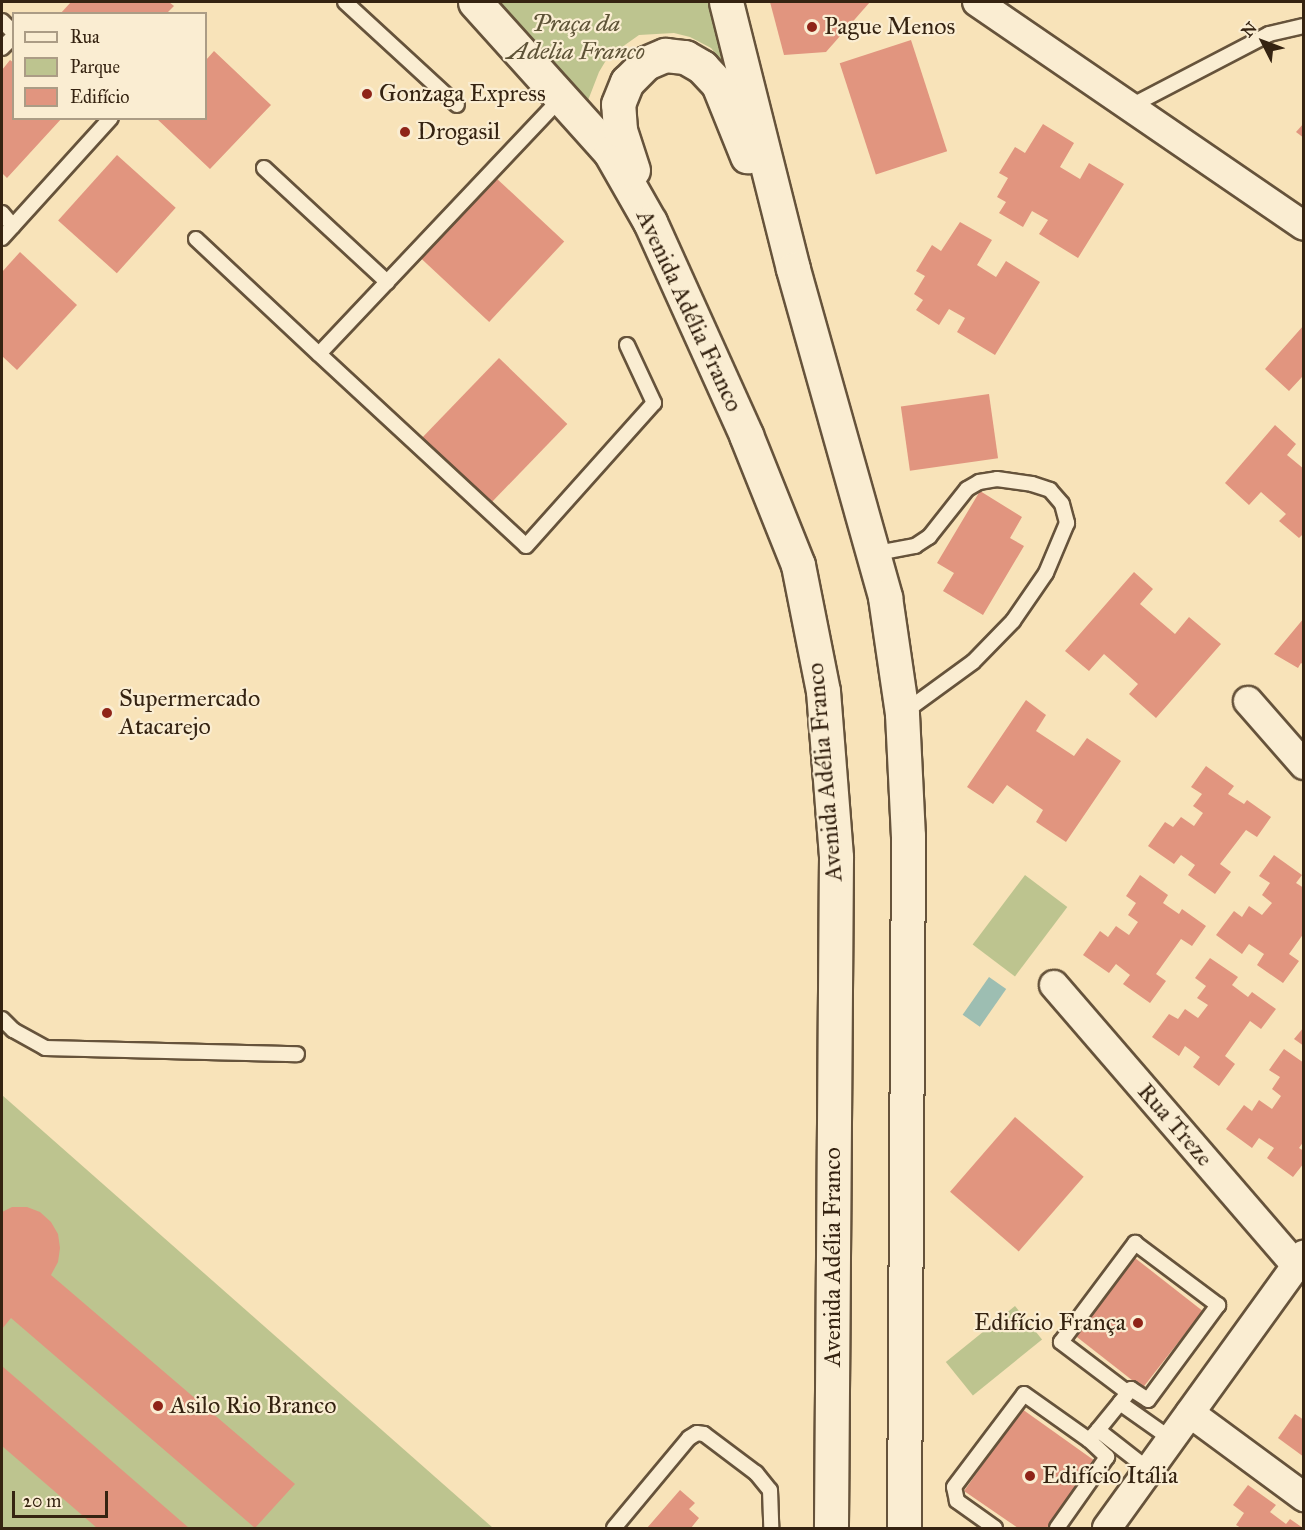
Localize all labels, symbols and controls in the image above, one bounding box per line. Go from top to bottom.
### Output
park label: Praça da Adelia Franco [507,10,645,66]
legend [12,12,207,120]
north arrow [1233,12,1293,72]
place label: Pague Menos [824,13,955,41]
text: N [1238,18,1261,41]
marker: Pague Menos [805,20,819,34]
text: Rua [70,26,100,48]
text: Parque [70,56,120,78]
place label: Gonzaga Express [379,80,546,108]
text: Edifício [70,86,129,108]
marker: Gonzaga Express [360,87,374,101]
place label: Drogasil [417,118,500,146]
marker: Drogasil [398,125,412,139]
street label: Avenida Adélia Franco [630,205,748,417]
street label: Avenida Adélia Franco [801,661,849,883]
place label: Supermercado Atacarejo [119,685,260,741]
marker: Supermercado Atacarejo [100,706,114,720]
street label: Rua Treze [1131,1078,1219,1172]
street label: Avenida Adélia Franco [819,1147,847,1367]
place label: Edifício França [974,1309,1126,1337]
marker: Edifício França [1131,1316,1145,1330]
place label: Asilo Rio Branco [170,1392,336,1420]
marker: Asilo Rio Branco [151,1399,165,1413]
place label: Edifício Itália [1042,1462,1178,1490]
marker: Edifício Itália [1023,1469,1037,1483]
scale bar [15,1479,111,1517]
text: 20 m [23,1490,61,1512]

